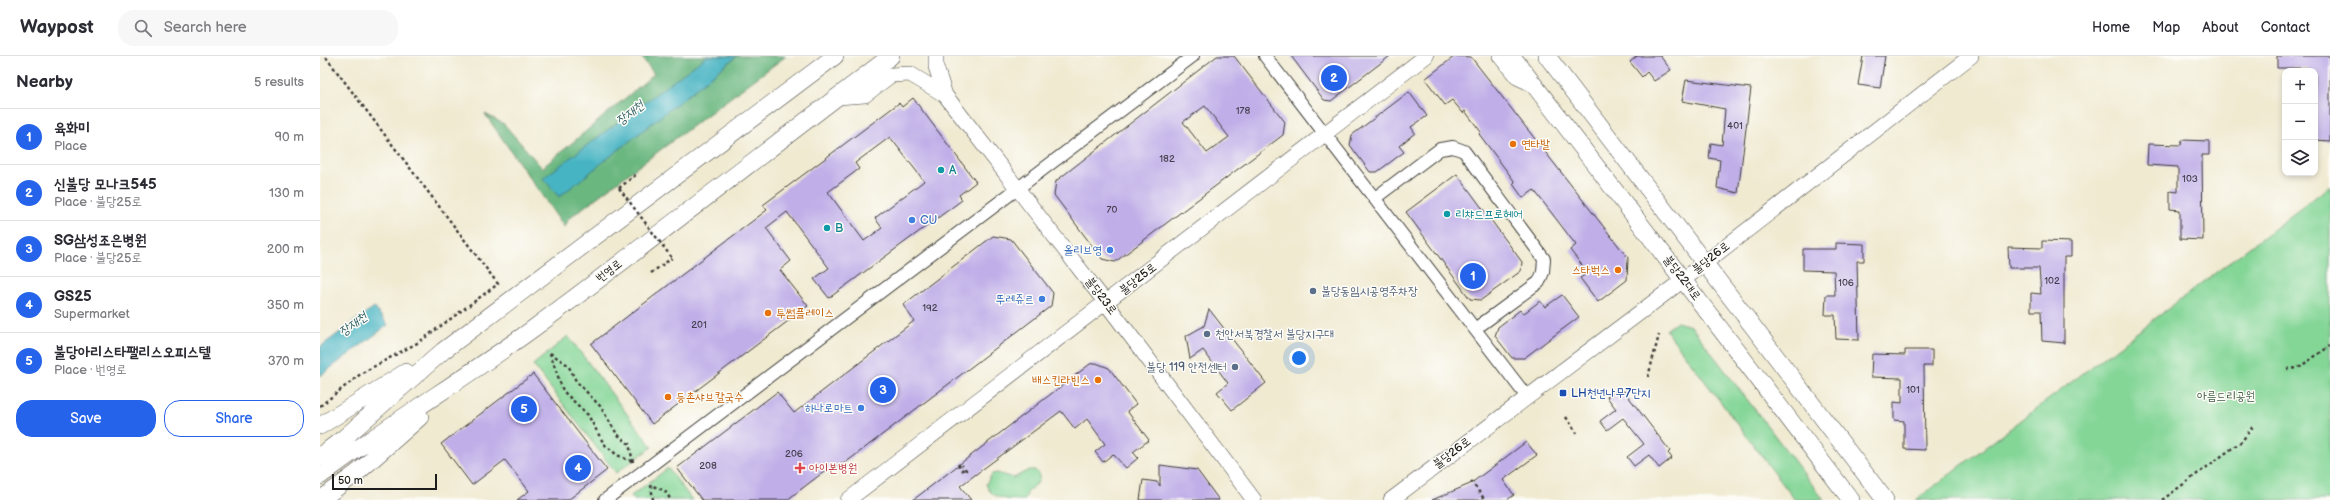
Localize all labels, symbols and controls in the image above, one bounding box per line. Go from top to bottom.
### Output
search box [118,10,398,46]
text: Waypost [20,16,94,39]
icon: search [132,17,154,39]
text: Search here [164,18,247,37]
text: Home [2092,19,2130,36]
text: Map [2152,19,2180,36]
text: About [2202,19,2239,36]
text: Contact [2261,19,2310,36]
pin: 2 [1321,63,1347,93]
map controls [2282,68,2318,176]
button: + [2282,68,2318,104]
text: Nearby [16,72,73,92]
text: 5 results [254,74,304,90]
water label: 장재천 [613,96,649,129]
button: − [2282,104,2318,140]
house number: 178 [1236,105,1250,117]
text: 육화미 [54,119,90,138]
house number: 401 [1727,120,1743,132]
text: 1 [26,129,32,145]
text: 90 m [275,129,304,145]
place label: 연타발 [1521,137,1550,152]
text: Place [54,138,87,154]
marker: 연타발 [1508,139,1518,149]
button: layers [2282,140,2318,176]
house number: 182 [1159,153,1175,165]
place label: A [949,163,957,178]
marker: A [936,165,946,175]
house number: 103 [2182,173,2198,185]
text: 신불당 모나크545 [54,175,157,194]
text: 2 [25,185,33,201]
text: 130 m [269,185,304,201]
text: Place · 불당25로 [54,194,142,210]
house number: 70 [1107,204,1118,216]
place label: 리챠드프로헤어 [1455,207,1523,222]
marker: 리챠드프로헤어 [1442,209,1452,219]
place label: CU [920,213,937,228]
marker: CU [907,215,917,225]
place label: B [835,221,843,236]
marker: B [822,223,832,233]
text: SG삼성조은병원 [54,231,147,250]
street label: 불당26로 [1689,239,1733,277]
text: 3 [25,241,33,257]
text: 200 m [267,241,304,257]
place label: 올리브영 [1063,243,1102,258]
marker: 올리브영 [1105,245,1115,255]
text: Place · 불당25로 [54,250,142,266]
street label: 불당22대로 [1660,252,1704,304]
street label: 번영로 [593,256,625,286]
street label: 불당25로 [1116,260,1160,298]
pin: 1 [1460,261,1486,291]
place label: 스타벅스 [1571,263,1610,278]
marker: 스타벅스 [1613,265,1623,275]
street label: 불당23로 [1082,274,1120,318]
house number: 102 [2044,275,2060,287]
house number: 106 [1838,277,1854,289]
place label: 불당동임시공영주차장 [1321,284,1418,299]
marker: 불당동임시공영주차장 [1308,286,1318,296]
text: GS25 [54,287,92,306]
place label: 뚜레쥬르 [995,292,1034,307]
marker: 뚜레쥬르 [1037,294,1047,304]
text: 4 [25,297,33,313]
text: 350 m [267,297,304,313]
house number: 192 [922,302,938,314]
text: Supermarket [54,306,130,322]
place label: 투썸플레이스 [776,306,834,321]
water label: 장재천 [336,307,372,340]
marker: 투썸플레이스 [763,308,773,318]
house number: 201 [691,319,707,331]
place label: 천안서북경찰서 불당지구대 [1215,327,1334,342]
marker: 천안서북경찰서 불당지구대 [1202,329,1212,339]
text: 불당아리스타팰리스오피스텔 [54,343,211,362]
your location [1289,348,1309,368]
text: 5 [25,353,33,369]
text: 370 m [268,353,304,369]
place label: 불당 119 안전센터 [1146,360,1227,375]
text: Place · 번영로 [54,362,127,378]
marker: 불당 119 안전센터 [1230,362,1240,372]
place label: 배스킨라빈스 [1032,373,1090,388]
pin: 3 [870,375,896,405]
marker: 배스킨라빈스 [1093,375,1103,385]
house number: 101 [1906,384,1920,396]
place label: LH천년나무7단지 [1571,386,1651,401]
marker: LH천년나무7단지 [1558,388,1568,398]
park label: 아름드리공원 [2197,389,2255,404]
place label: 등촌샤브칼국수 [676,390,744,405]
marker: 등촌샤브칼국수 [663,392,673,402]
pin: 5 [511,394,537,424]
button: Save [16,400,156,437]
button: Share [164,400,304,437]
place label: 하나로마트 [805,401,853,416]
marker: 하나로마트 [856,403,866,413]
street label: 불당26로 [1430,434,1474,472]
house number: 206 [785,448,803,460]
pin: 4 [565,453,591,483]
house number: 208 [699,460,717,472]
place label: 아이본병원 [809,461,857,476]
marker: 아이본병원 [794,462,806,474]
scale bar [332,472,437,491]
text: 50 m [338,474,363,487]

